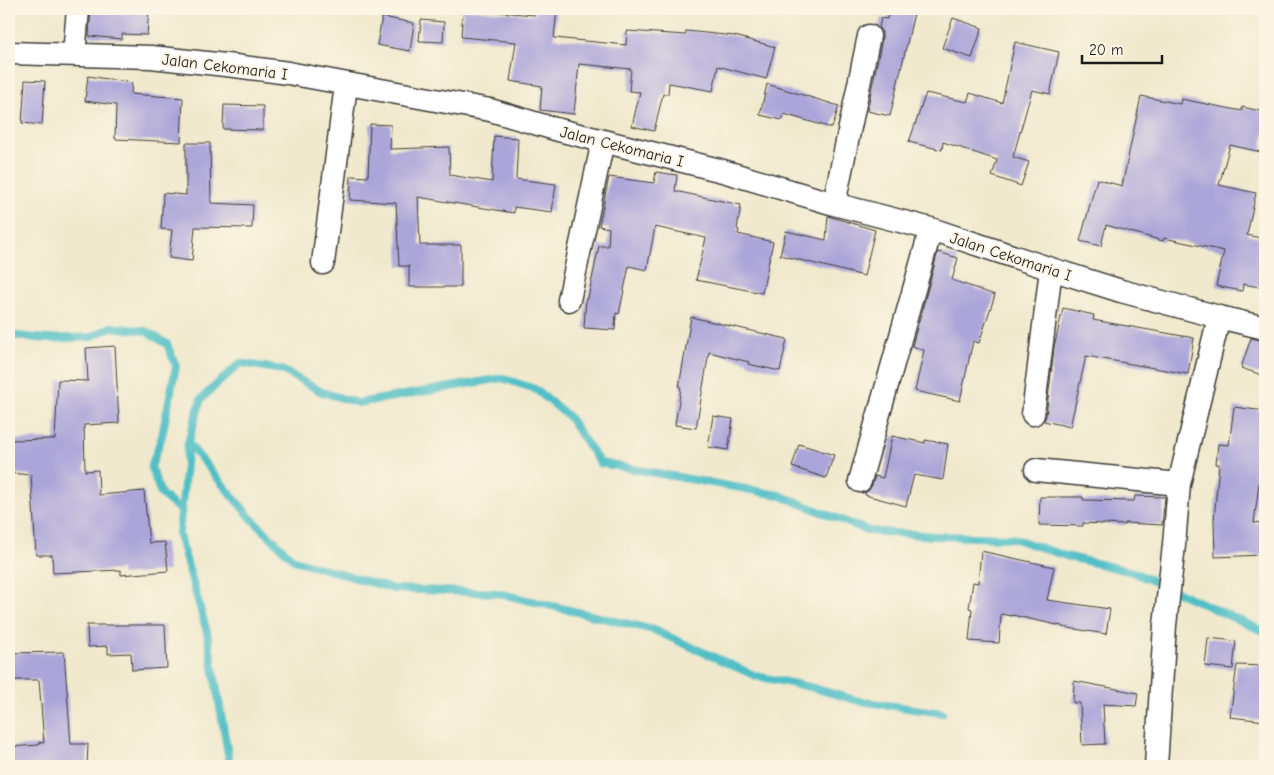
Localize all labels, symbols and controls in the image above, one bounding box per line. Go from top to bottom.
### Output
scale bar [1082,32,1162,64]
text: 20 m [1089,41,1123,59]
street label: Jalan Cekomaria I [161,50,289,84]
street label: Jalan Cekomaria I [558,123,685,171]
street label: Jalan Cekomaria I [948,229,1074,285]

